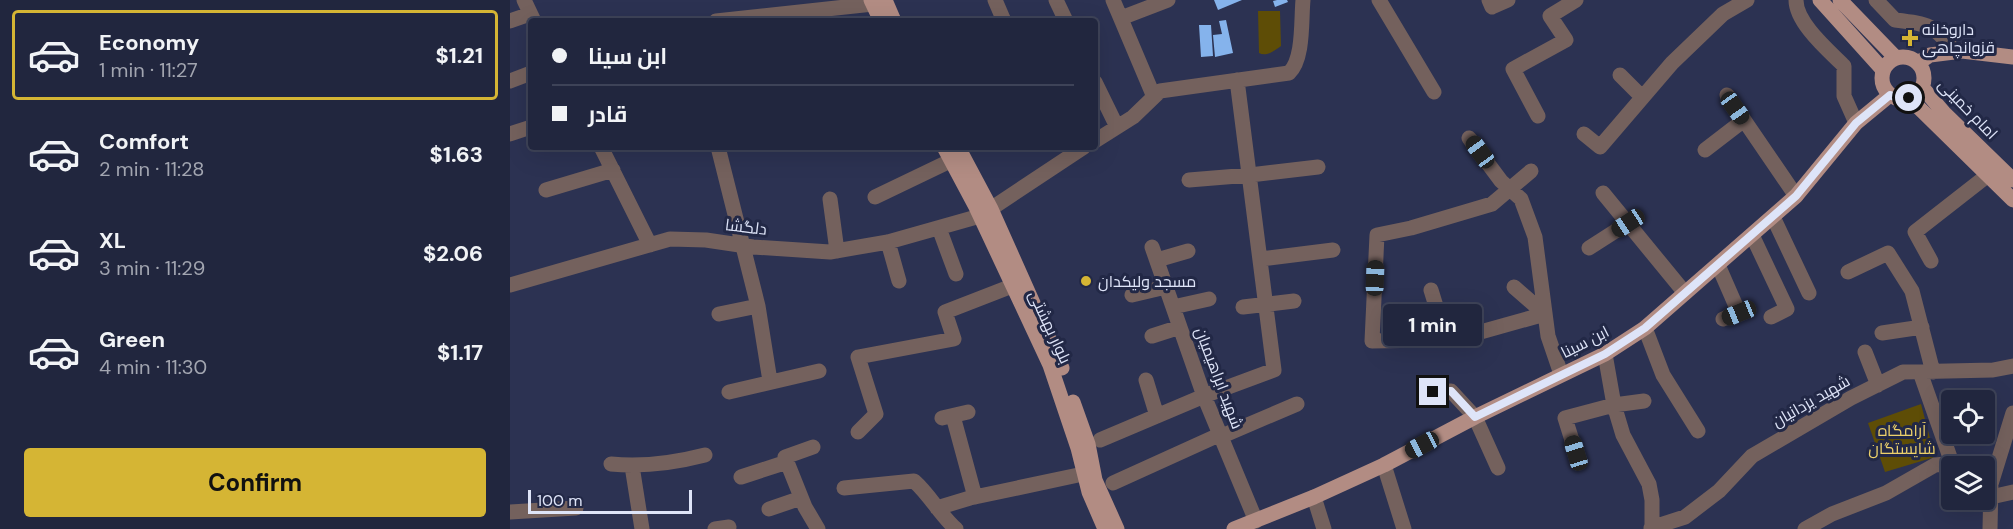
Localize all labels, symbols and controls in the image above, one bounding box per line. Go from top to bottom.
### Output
place label: داروخانه قزوانچاهی [1922,19,1995,59]
icon: car [27,28,81,82]
text: Economy [99,28,199,57]
marker: داروخانه قزوانچاهی [1903,31,1917,45]
text: $1.21 [435,41,483,70]
text: ابن سینا [588,42,667,71]
text: 1 min · 11:27 [99,57,198,83]
street label: امام خمینی [1933,74,2002,145]
route start [1895,84,1922,111]
car [1717,88,1753,128]
text: قادر [588,100,627,129]
icon: car [27,127,81,181]
text: Comfort [99,127,189,156]
car [1462,132,1498,172]
text: $1.63 [430,140,483,169]
text: 2 min · 11:28 [99,156,204,182]
car [1608,206,1648,240]
street label: دلگشا [724,214,768,240]
icon: car [27,226,81,280]
text: XL [99,226,126,255]
text: $2.06 [423,239,483,268]
text: 3 min · 11:29 [99,255,205,281]
car [1365,260,1385,296]
place label: مسجد ولیکدان [1098,271,1196,292]
marker: مسجد ولیکدان [1079,274,1093,288]
street label: بلوار بهشتی [1024,287,1076,367]
car [1719,298,1759,328]
callout: 1 min [1384,305,1482,347]
text: 1 min [1408,312,1457,338]
street label: ابن سینا [1557,321,1613,363]
street label: شهید ابراهیمیان [1190,324,1248,432]
icon: car [27,325,81,379]
text: Green [99,325,165,354]
text: $1.17 [437,338,483,367]
text: 4 min · 11:30 [99,354,207,380]
street label: شهید یزدانیان [1768,370,1854,432]
route end [1419,378,1446,405]
map controls [1941,390,1995,510]
button: locate [1941,390,1995,444]
park label: آرامگاه شایستگان [1868,420,1936,459]
car [1402,429,1442,461]
car [1562,433,1590,473]
button: Confirm [24,448,486,517]
button: layers [1941,456,1995,510]
scale bar [528,487,692,514]
text: 100 m [537,490,582,511]

